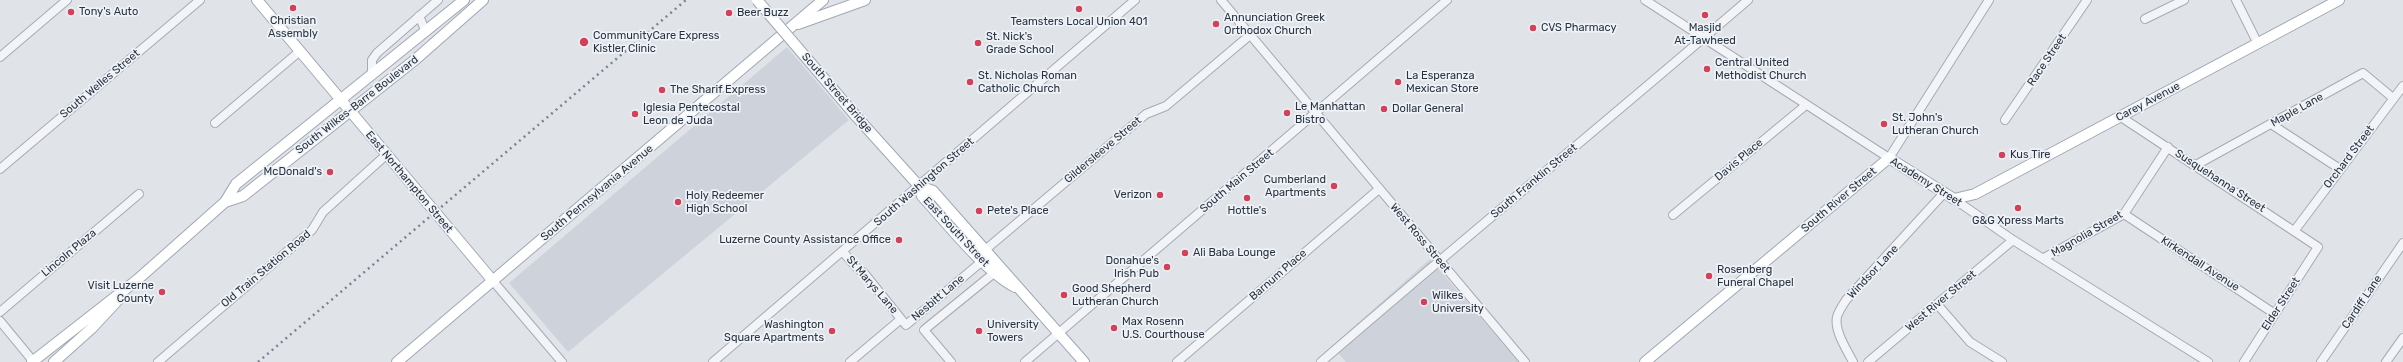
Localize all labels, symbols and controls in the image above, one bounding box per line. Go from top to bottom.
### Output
marker: Christian Assembly [288,3,298,13]
marker: Teamsters Local Union 401 [1074,4,1084,14]
place label: Tony's Auto [79,5,138,19]
place label: Beer Buzz [737,6,789,20]
marker: Tony's Auto [66,7,76,17]
marker: Beer Buzz [724,8,734,18]
marker: Masjid At-Tawheed [1700,10,1710,20]
place label: Annunciation Greek Orthodox Church [1224,11,1325,37]
place label: Christian Assembly [268,14,318,40]
place label: Teamsters Local Union 401 [1010,15,1148,29]
marker: Annunciation Greek Orthodox Church [1211,19,1221,29]
place label: CVS Pharmacy [1541,21,1616,35]
place label: Masjid At-Tawheed [1674,21,1736,47]
marker: CVS Pharmacy [1528,23,1538,33]
place label: CommunityCare Express Kistler Clinic [593,29,719,55]
place label: St. Nick's Grade School [986,30,1054,56]
street label: Race Street [2025,31,2069,89]
marker: CommunityCare Express Kistler Clinic [578,36,590,48]
marker: St. Nick's Grade School [973,38,983,48]
street label: South Welles Street [58,47,142,121]
street label: South Street Bridge [799,50,875,136]
street label: South Wilkes-Barre Boulevard [293,53,421,157]
place label: Central United Methodist Church [1715,56,1806,82]
marker: Central United Methodist Church [1702,64,1712,74]
place label: St. Nicholas Roman Catholic Church [978,69,1077,95]
place label: La Esperanza Mexican Store [1406,69,1479,95]
marker: St. Nicholas Roman Catholic Church [965,77,975,87]
marker: La Esperanza Mexican Store [1393,77,1403,87]
street label: Carey Avenue [2114,80,2182,124]
place label: The Sharif Express [670,83,766,97]
marker: The Sharif Express [657,85,667,95]
street label: Maple Lane [2268,90,2326,130]
place label: Le Manhattan Bistro [1295,100,1365,126]
place label: Iglesia Pentecostal Leon de Juda [643,101,740,127]
place label: Dollar General [1392,102,1463,116]
marker: Dollar General [1379,104,1389,114]
marker: Le Manhattan Bistro [1282,108,1292,118]
marker: Iglesia Pentecostal Leon de Juda [630,109,640,119]
place label: St. John's Lutheran Church [1892,111,1979,137]
street label: Gildersleeve Street [1062,114,1144,186]
marker: St. John's Lutheran Church [1879,119,1889,129]
street label: Orchard Street [2321,123,2377,191]
street label: East Northampton Street [363,129,455,235]
street label: South Washington Street [871,135,977,229]
street label: Davis Place [1712,136,1766,184]
street label: South Franklin Street [1488,141,1580,221]
street label: South Pennsylvania Avenue [538,142,656,244]
street label: South Main Street [1197,146,1277,216]
street label: Susquehanna Street [2172,147,2268,215]
place label: Kus Tire [2010,148,2051,162]
marker: Kus Tire [1997,150,2007,160]
street label: Academy Street [1888,155,1964,209]
place label: McDonald's [264,165,322,179]
street label: South River Street [1799,165,1879,235]
marker: McDonald's [325,167,335,177]
place label: Cumberland Apartments [1263,173,1326,199]
marker: Cumberland Apartments [1329,181,1339,191]
place label: Verizon [1114,188,1152,202]
place label: Holy Redeemer High School [686,189,764,215]
marker: Verizon [1155,190,1165,200]
marker: Hottle's [1242,193,1252,203]
street label: East South Street [920,194,992,270]
marker: Holy Redeemer High School [673,197,683,207]
street label: West Ross Street [1387,201,1453,275]
marker: G&G Xpress Marts [2013,203,2023,213]
place label: Pete's Place [987,204,1049,218]
place label: Hottle's [1227,204,1267,218]
marker: Pete's Place [974,206,984,216]
street label: Magnolia Street [2049,208,2125,260]
place label: G&G Xpress Marts [1972,214,2064,228]
street label: Lincoln Plaza [39,226,99,280]
street label: Old Train Station Road [219,228,313,310]
place label: Luzerne County Assistance Office [719,233,891,247]
street label: Kirkendall Avenue [2158,234,2242,294]
marker: Luzerne County Assistance Office [894,235,904,245]
street label: Windsor Lane [1845,242,1901,302]
place label: Ali Baba Lounge [1193,246,1276,260]
street label: Barnum Place [1247,247,1309,303]
marker: Ali Baba Lounge [1180,248,1190,258]
street label: St Marys Lane [843,253,901,317]
place label: Donahue's Irish Pub [1105,254,1159,280]
marker: Donahue's Irish Pub [1162,262,1172,272]
place label: Rosenberg Funeral Chapel [1717,263,1794,289]
street label: West River Street [1903,268,1979,334]
marker: Rosenberg Funeral Chapel [1704,271,1714,281]
street label: Nesbitt Lane [909,272,967,324]
street label: Cardiff Lane [2339,273,2385,331]
street label: Elder Street [2259,275,2303,333]
place label: Visit Luzerne County [88,279,154,305]
place label: Good Shepherd Lutheran Church [1072,282,1159,308]
marker: Visit Luzerne County [157,287,167,297]
place label: Wilkes University [1432,289,1484,315]
marker: Good Shepherd Lutheran Church [1059,290,1069,300]
marker: Wilkes University [1419,297,1429,307]
place label: Max Rosenn U.S. Courthouse [1122,315,1205,341]
place label: Washington Square Apartments [724,318,824,344]
place label: University Towers [987,318,1039,344]
marker: Max Rosenn U.S. Courthouse [1109,323,1119,333]
marker: Washington Square Apartments [827,326,837,336]
marker: University Towers [974,326,984,336]

